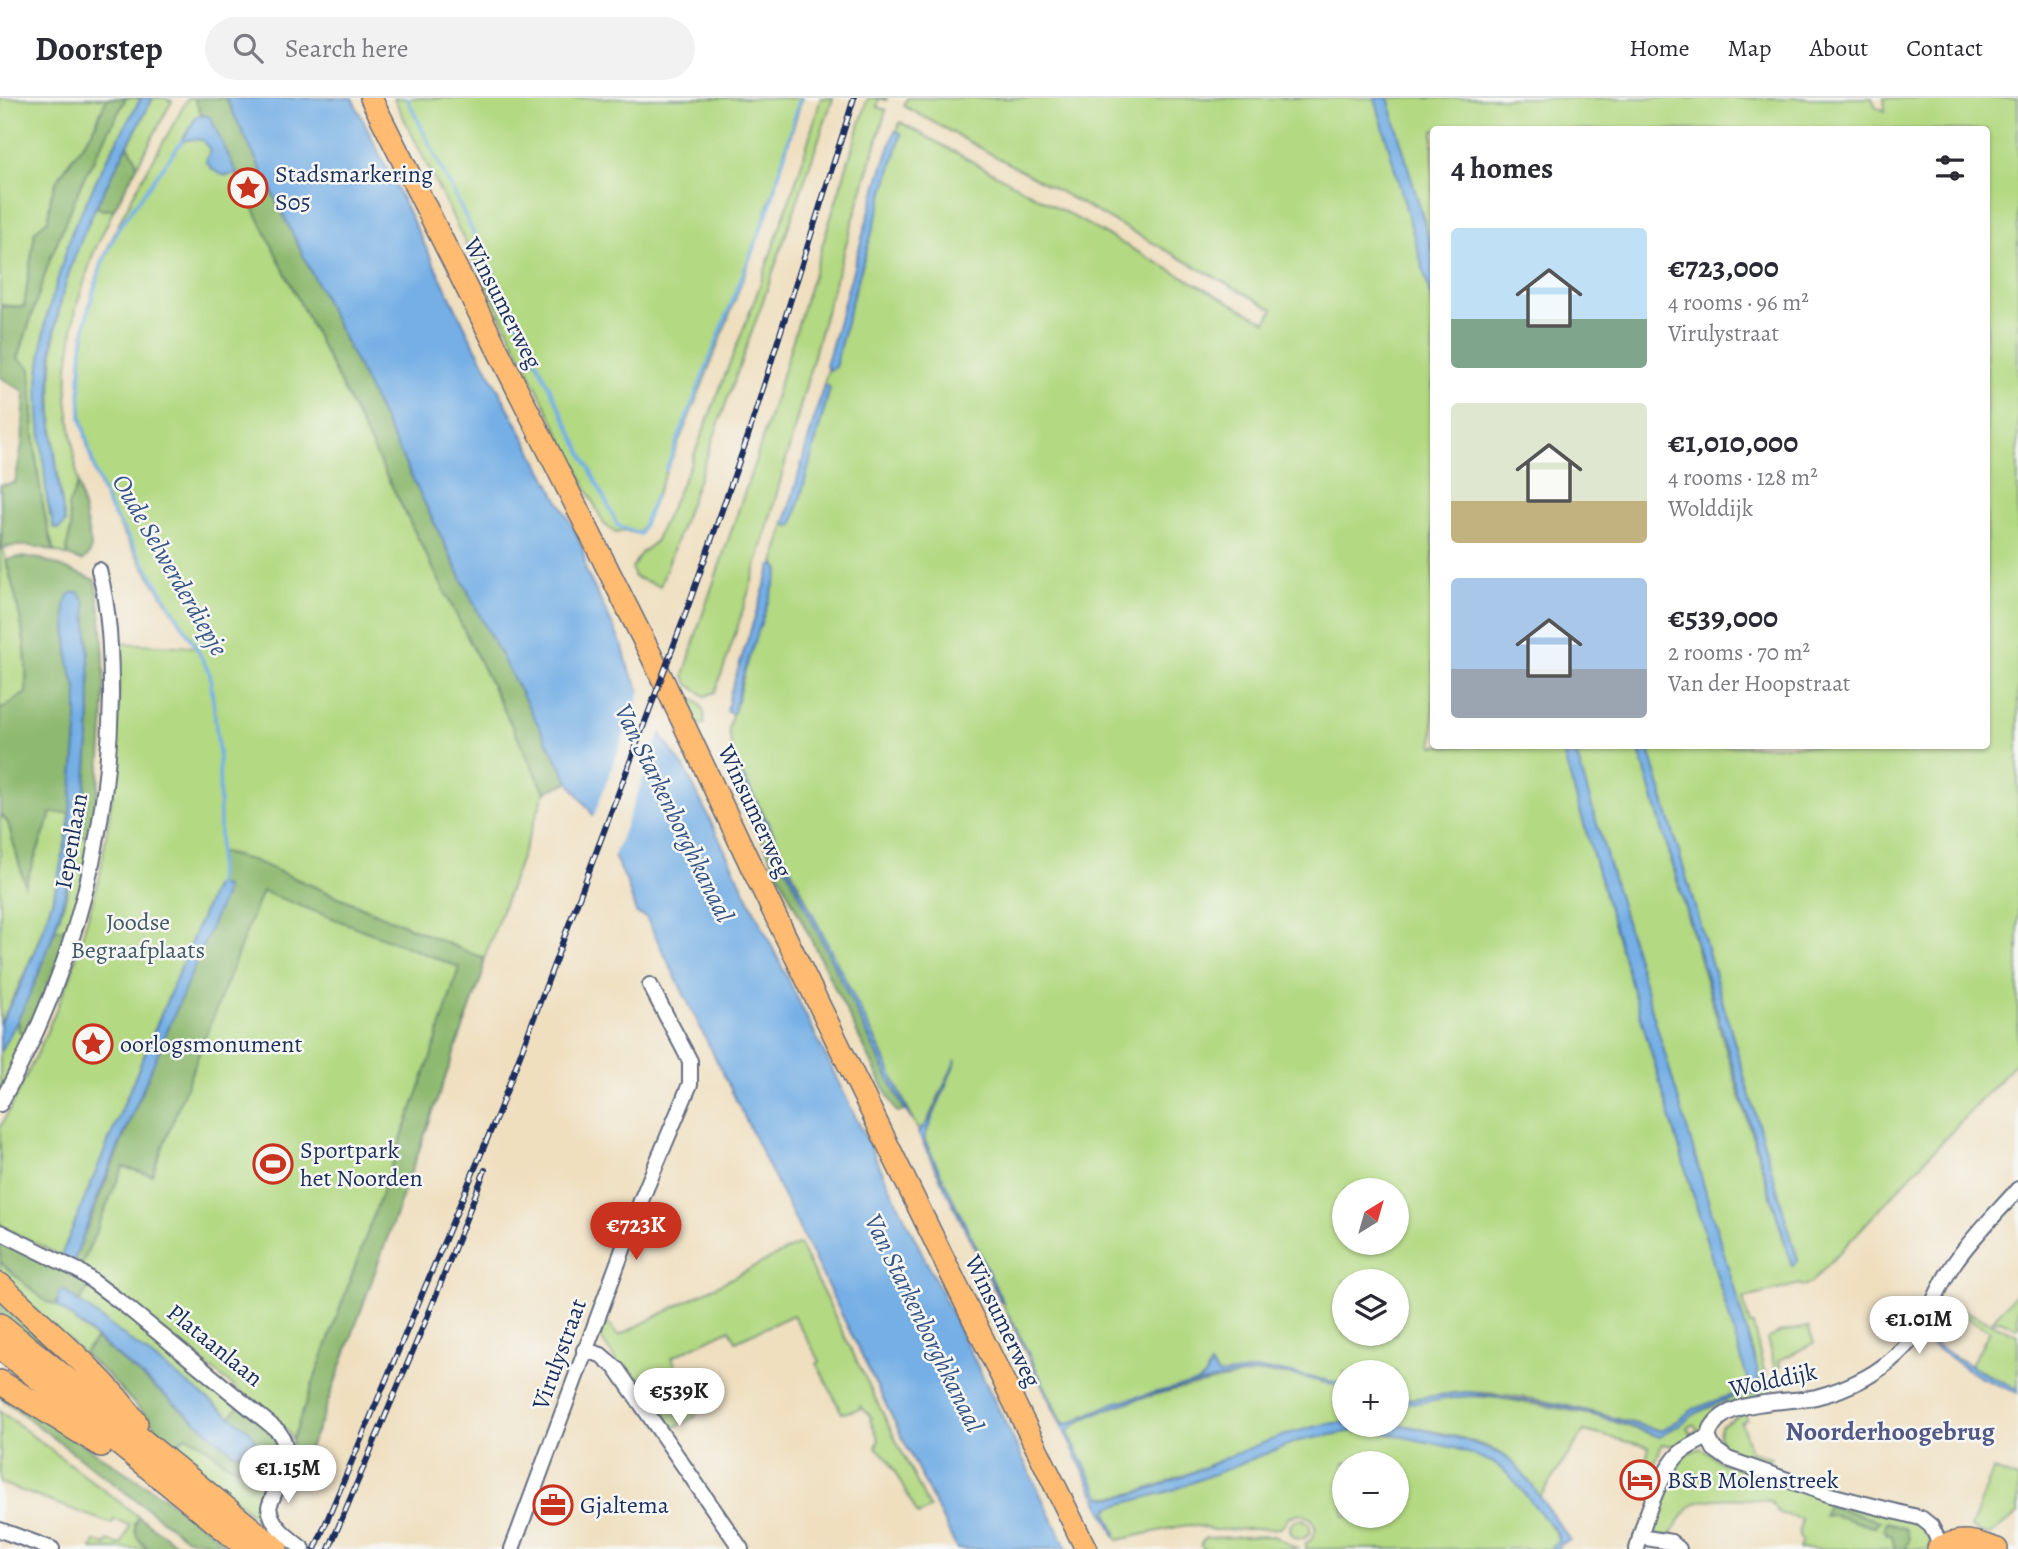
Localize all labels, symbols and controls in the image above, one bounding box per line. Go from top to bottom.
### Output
search box [205,17,695,80]
text: Doorstep [35,26,163,71]
icon: search [229,29,267,67]
text: Search here [285,31,408,66]
text: Home [1629,32,1690,64]
text: Map [1728,32,1772,64]
text: About [1810,32,1868,64]
text: Contact [1906,32,1983,64]
text: 4 homes [1451,148,1553,188]
icon: filters [1931,149,1969,187]
place label: Stadsmarkering S05 [275,158,433,218]
place icon: Stadsmarkering S05 [227,167,269,209]
street label: Winsumerweg [456,231,550,374]
text: €723,000 [1668,247,1779,287]
icon: home [1507,256,1591,340]
text: 4 rooms · 96 m² [1668,287,1809,318]
text: Virulystraat [1668,318,1779,349]
text: €1,010,000 [1668,422,1798,462]
icon: home [1507,431,1591,515]
text: 4 rooms · 128 m² [1668,462,1818,493]
water label: Oude Selwerderdiepje [104,468,236,662]
text: Wolddijk [1668,493,1753,524]
text: €539,000 [1668,597,1778,637]
icon: home [1507,606,1591,690]
text: 2 rooms · 70 m² [1668,637,1810,668]
text: Van der Hoopstraat [1668,668,1850,699]
water label: Van Starkenborghkanaal [606,698,742,929]
street label: Winsumerweg [710,738,800,883]
street label: Iepenlaan [47,791,95,891]
park label: Joodse Begraafplaats [71,906,205,966]
place icon: oorlogsmonument [72,1023,114,1065]
place label: oorlogsmonument [120,1028,303,1060]
place label: Sportpark het Noorden [300,1134,423,1194]
sports icon: Sportpark het Noorden [252,1143,294,1185]
north arrow [1332,1178,1409,1255]
map controls [1332,1178,1409,1528]
pin: €723K [587,1202,685,1262]
water label: Van Starkenborghkanaal [856,1208,992,1439]
text: €723K [606,1209,666,1240]
street label: Winsumerweg [957,1249,1049,1392]
button: layers [1332,1269,1409,1346]
street label: Virulystraat [524,1294,594,1415]
street label: Plataanlaan [160,1296,270,1394]
pin: €1.01M [1862,1296,1976,1356]
text: €1.01M [1886,1303,1952,1334]
street label: Wolddijk [1725,1355,1820,1405]
button: + [1332,1360,1409,1437]
pin: €539K [630,1368,728,1428]
text: €539K [650,1375,708,1406]
district label: Noorderhoogebrug [1785,1414,1996,1449]
pin: €1.15M [231,1446,345,1505]
button: − [1332,1451,1409,1528]
text: €1.15M [255,1452,321,1483]
hotel icon: B&B Molenstreek [1619,1459,1661,1501]
place label: B&B Molenstreek [1667,1464,1839,1496]
office icon: Gjaltema [532,1484,574,1526]
place label: Gjaltema [580,1489,670,1521]

